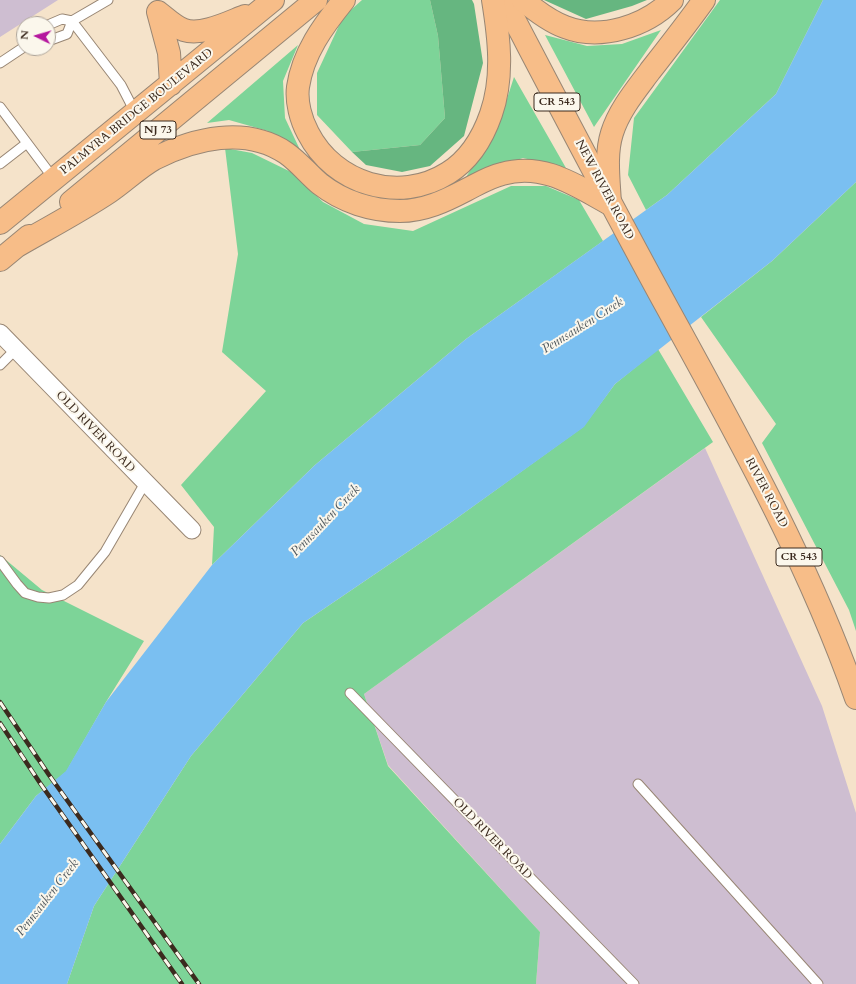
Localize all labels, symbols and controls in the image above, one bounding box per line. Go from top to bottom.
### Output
north arrow [16,16,56,56]
text: N [17,30,32,40]
street label: PALMYRA BRIDGE BOULEVARD [58,46,216,178]
road number: CR 543 [534,93,580,111]
road number: NJ 73 [140,121,176,139]
street label: NEW RIVER ROAD [572,137,636,243]
water label: Pennsauken Creek [539,295,627,357]
street label: OLD RIVER ROAD [52,388,138,476]
street label: RIVER ROAD [742,456,790,530]
water label: Pennsauken Creek [288,482,364,560]
road number: CR 543 [776,548,822,566]
street label: OLD RIVER ROAD [449,795,535,883]
water label: Pennsauken Creek [13,857,83,939]

